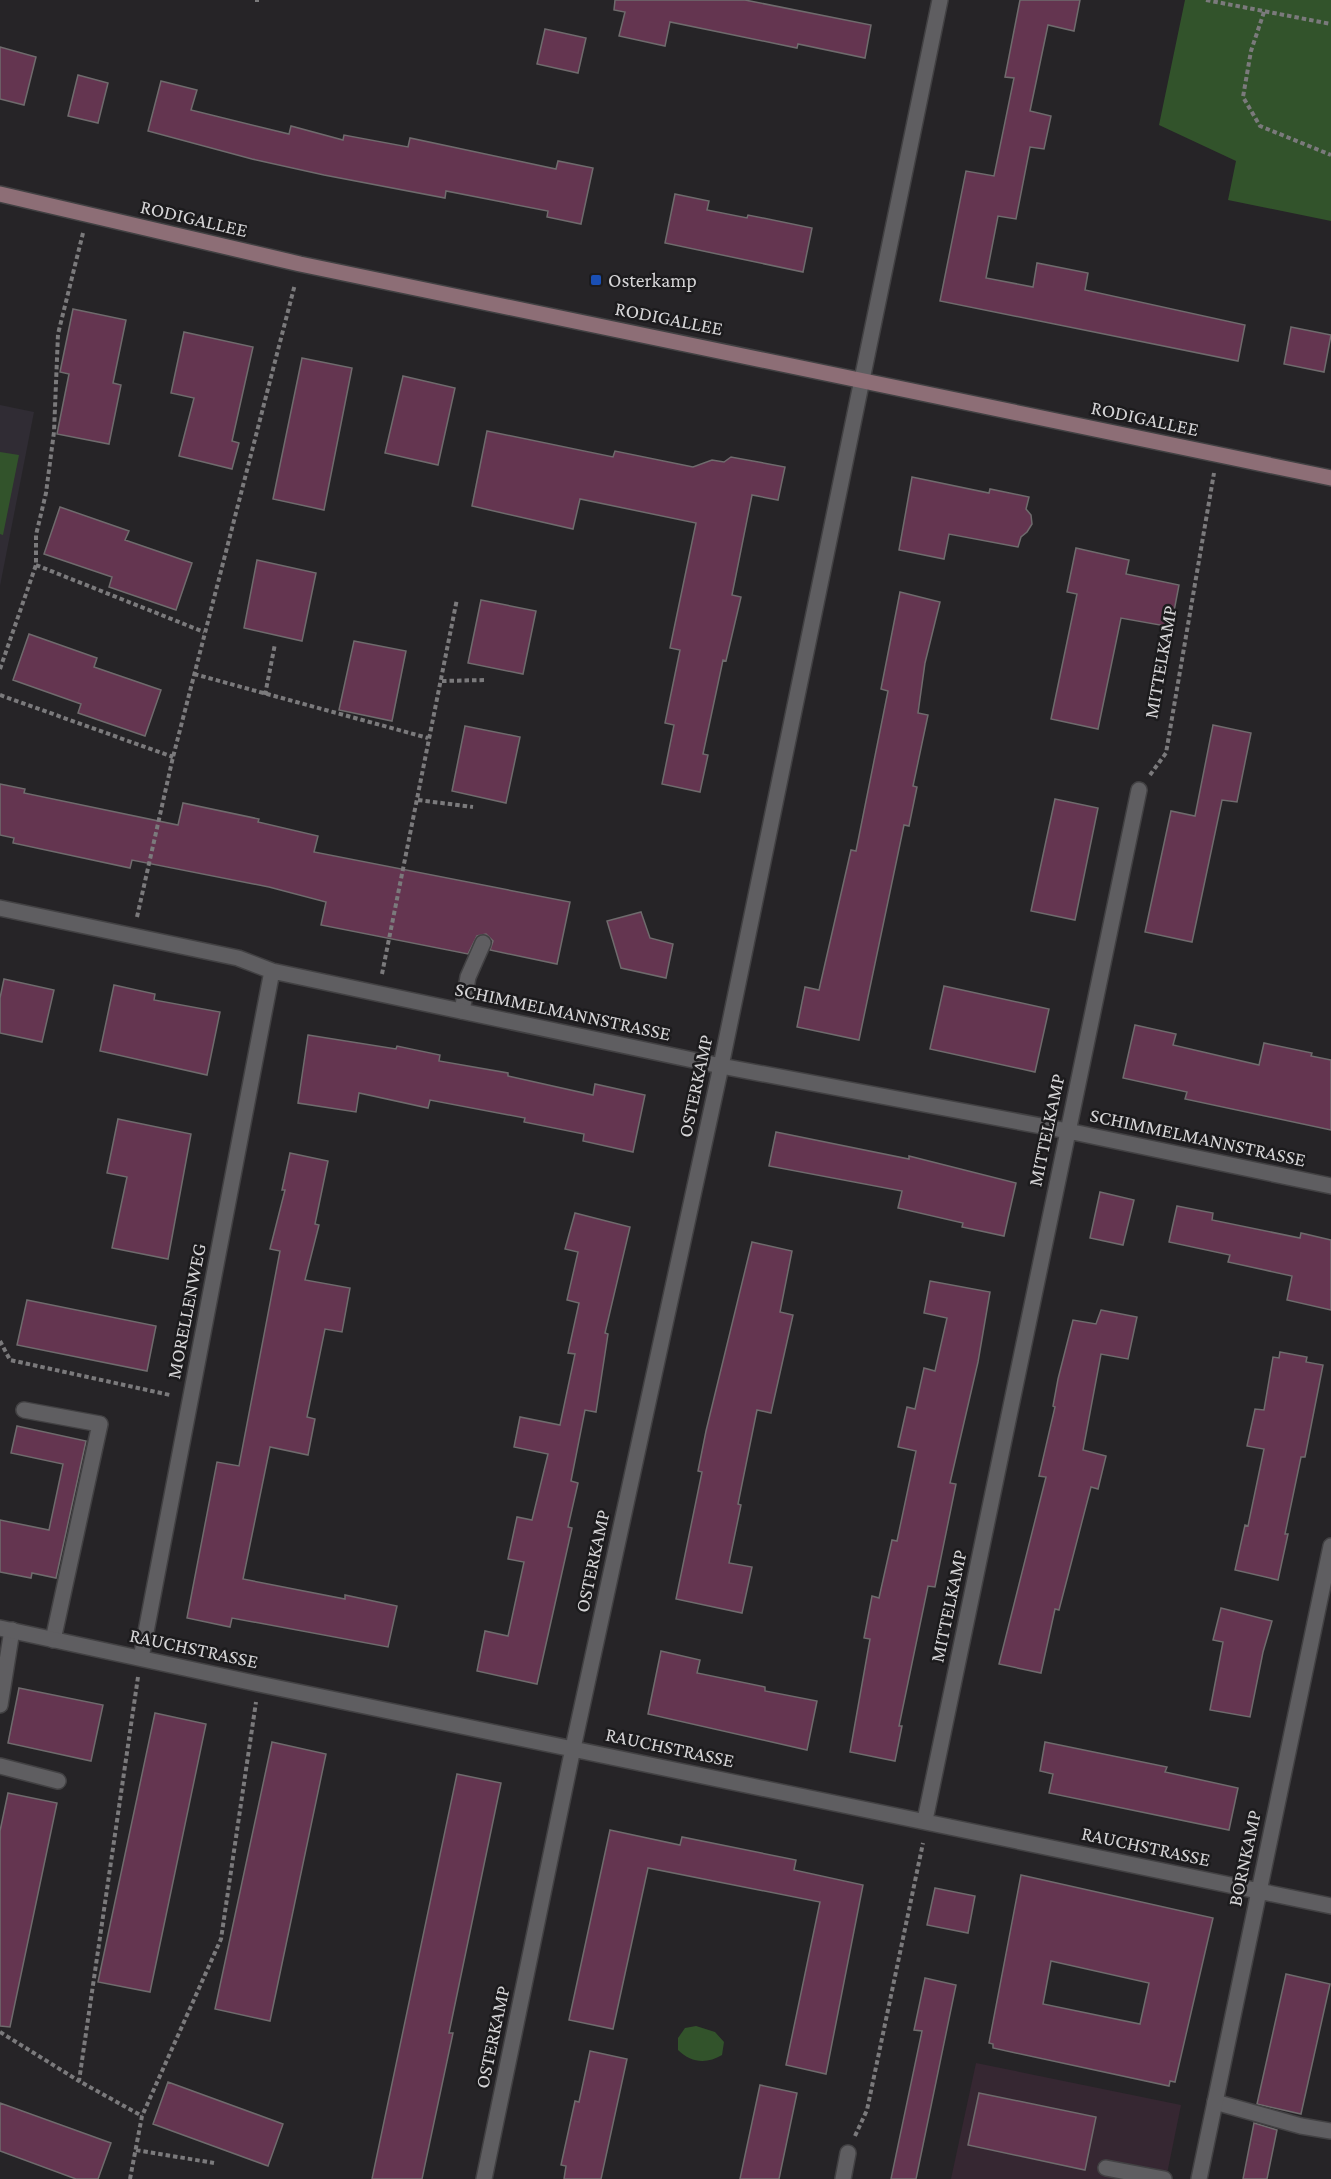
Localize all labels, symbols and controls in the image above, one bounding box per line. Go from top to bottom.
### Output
street label: RODIGALLEE [138,195,250,241]
place label: Osterkamp [608,269,697,292]
marker: Osterkamp [589,273,603,287]
street label: RODIGALLEE [613,297,725,339]
street label: RODIGALLEE [1089,396,1201,440]
street label: MITTELKAMP [1139,604,1181,720]
street label: SCHIMMELMANNSTRASSE [453,977,673,1045]
street label: OSTERKAMP [673,1033,717,1139]
street label: MITTELKAMP [1023,1072,1069,1188]
street label: SCHIMMELMANNSTRASSE [1088,1103,1308,1171]
street label: MORELLENWEG [162,1241,210,1381]
street label: OSTERKAMP [570,1508,614,1614]
street label: MITTELKAMP [925,1548,971,1664]
street label: RAUCHSTRASSE [128,1624,261,1672]
street label: RAUCHSTRASSE [604,1723,737,1771]
street label: BORNKAMP [1223,1808,1265,1908]
street label: RAUCHSTRASSE [1080,1822,1213,1870]
street label: OSTERKAMP [470,1984,514,2090]

